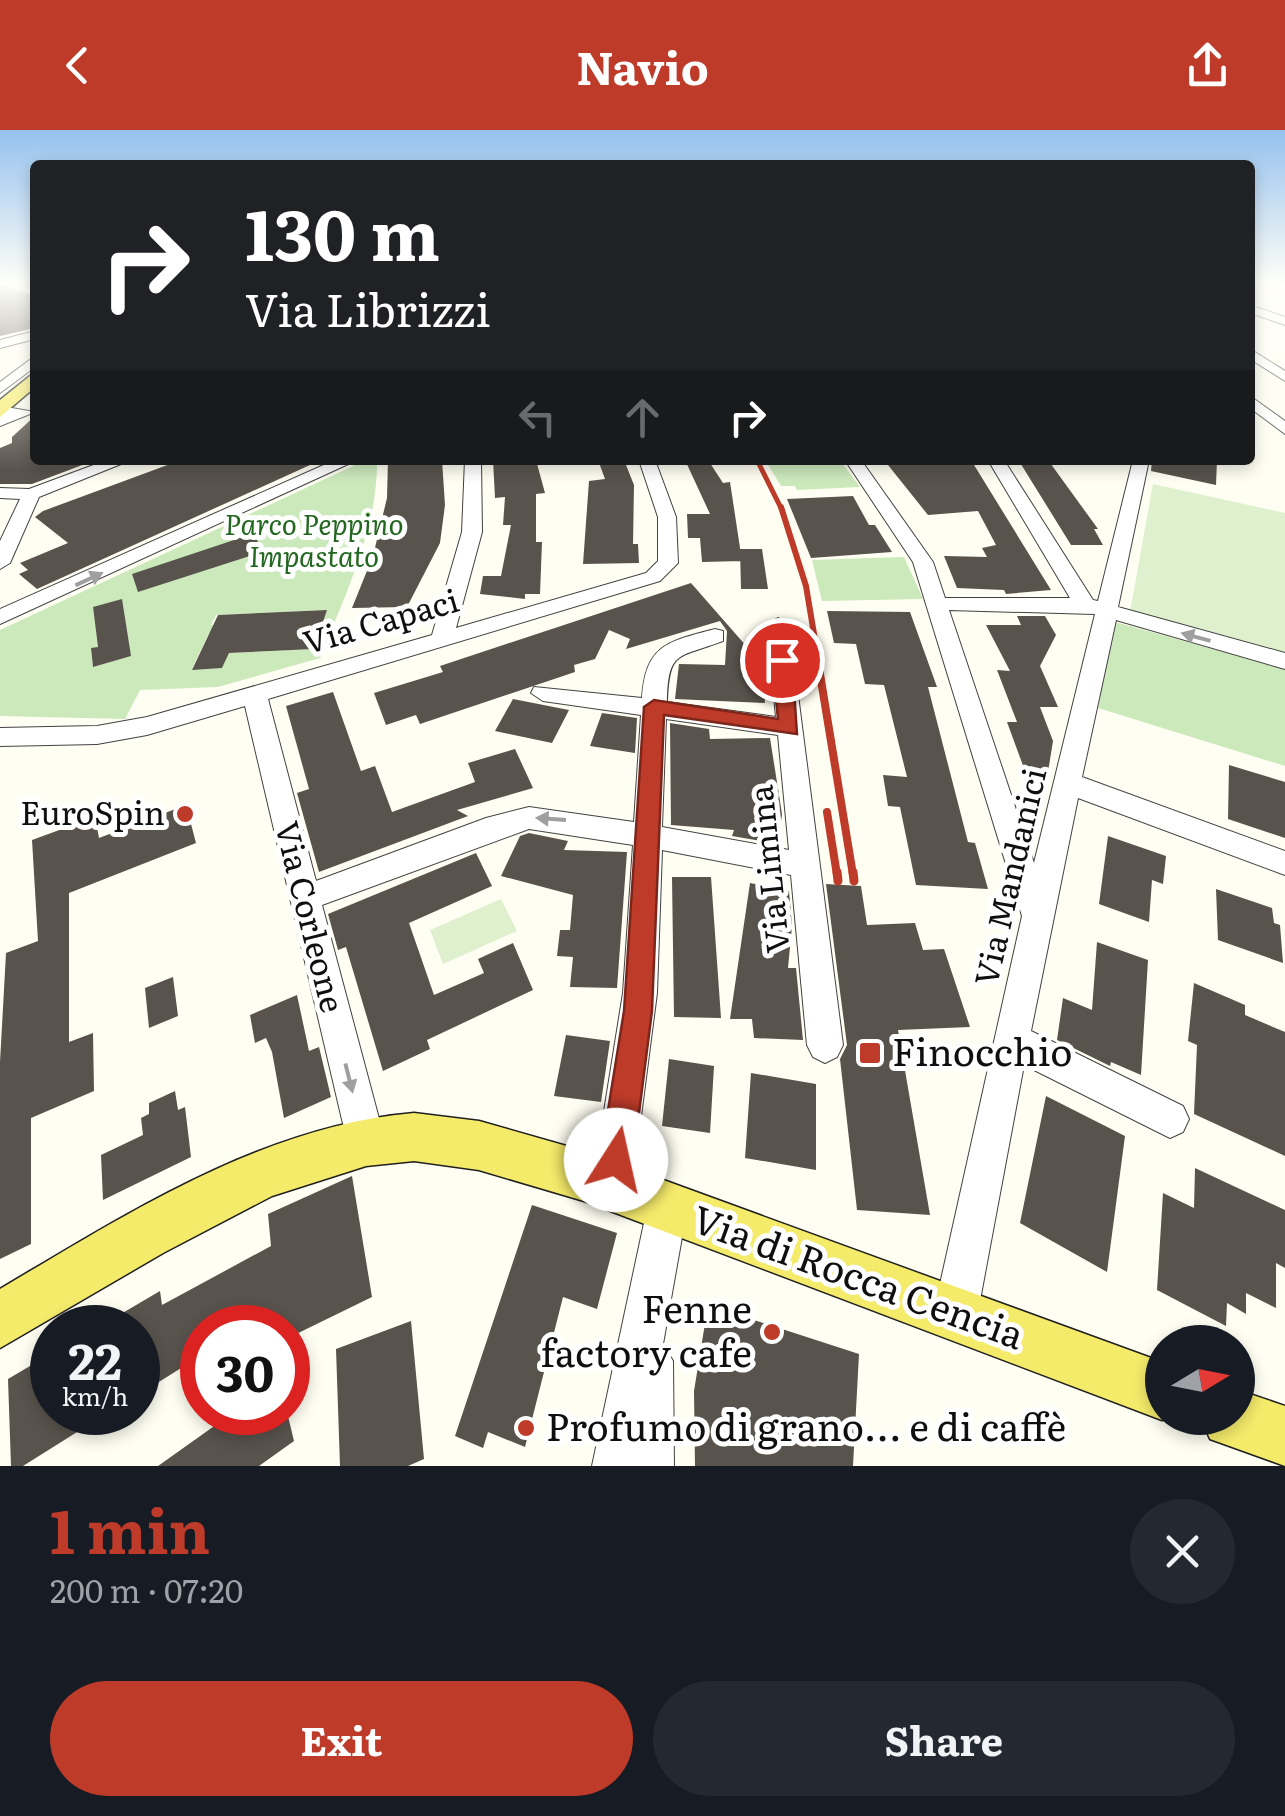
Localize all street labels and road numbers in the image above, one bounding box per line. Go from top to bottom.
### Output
street label: Via Capaci [297,574,464,664]
street label: Via Mandanici [960,763,1056,990]
street label: Via Limina [734,782,800,956]
street label: Via Corleone [265,815,359,1017]
street label: Via di Rocca Cencia [685,1188,1033,1361]

